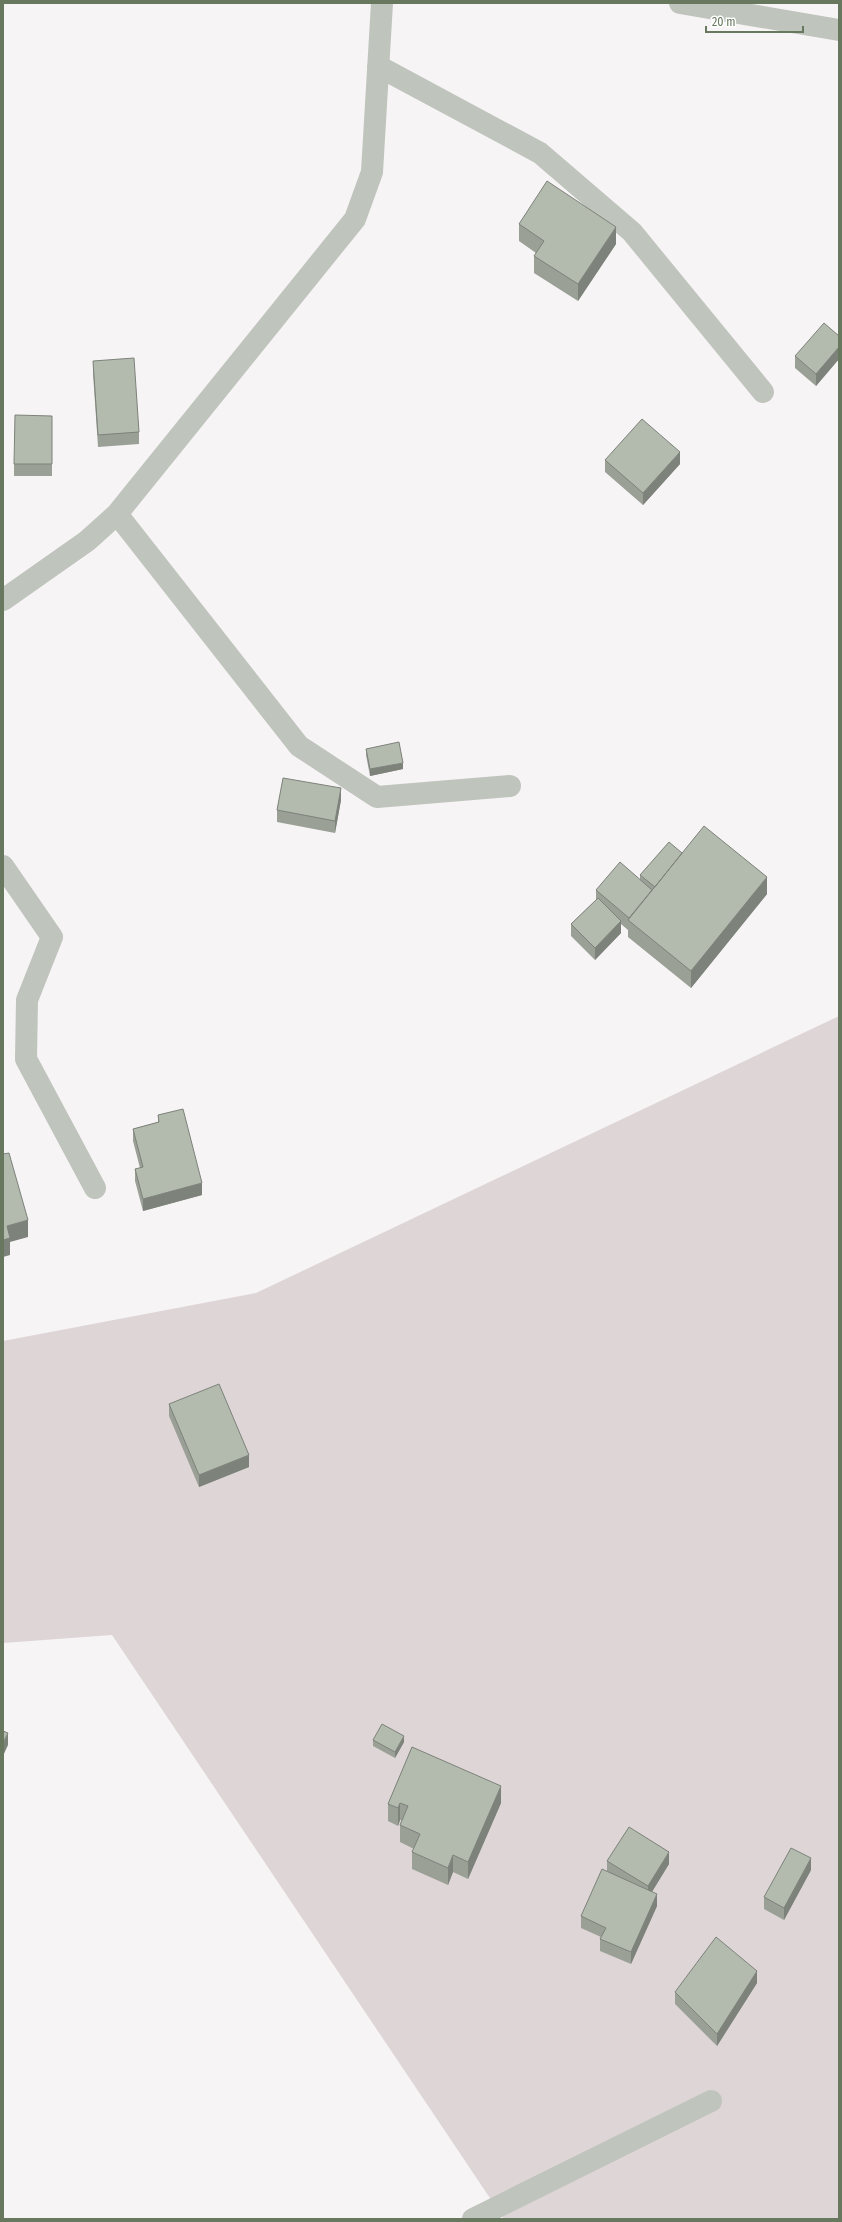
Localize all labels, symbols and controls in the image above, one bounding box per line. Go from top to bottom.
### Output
scale bar [706,8,803,34]
text: 20 m [712,15,736,29]

